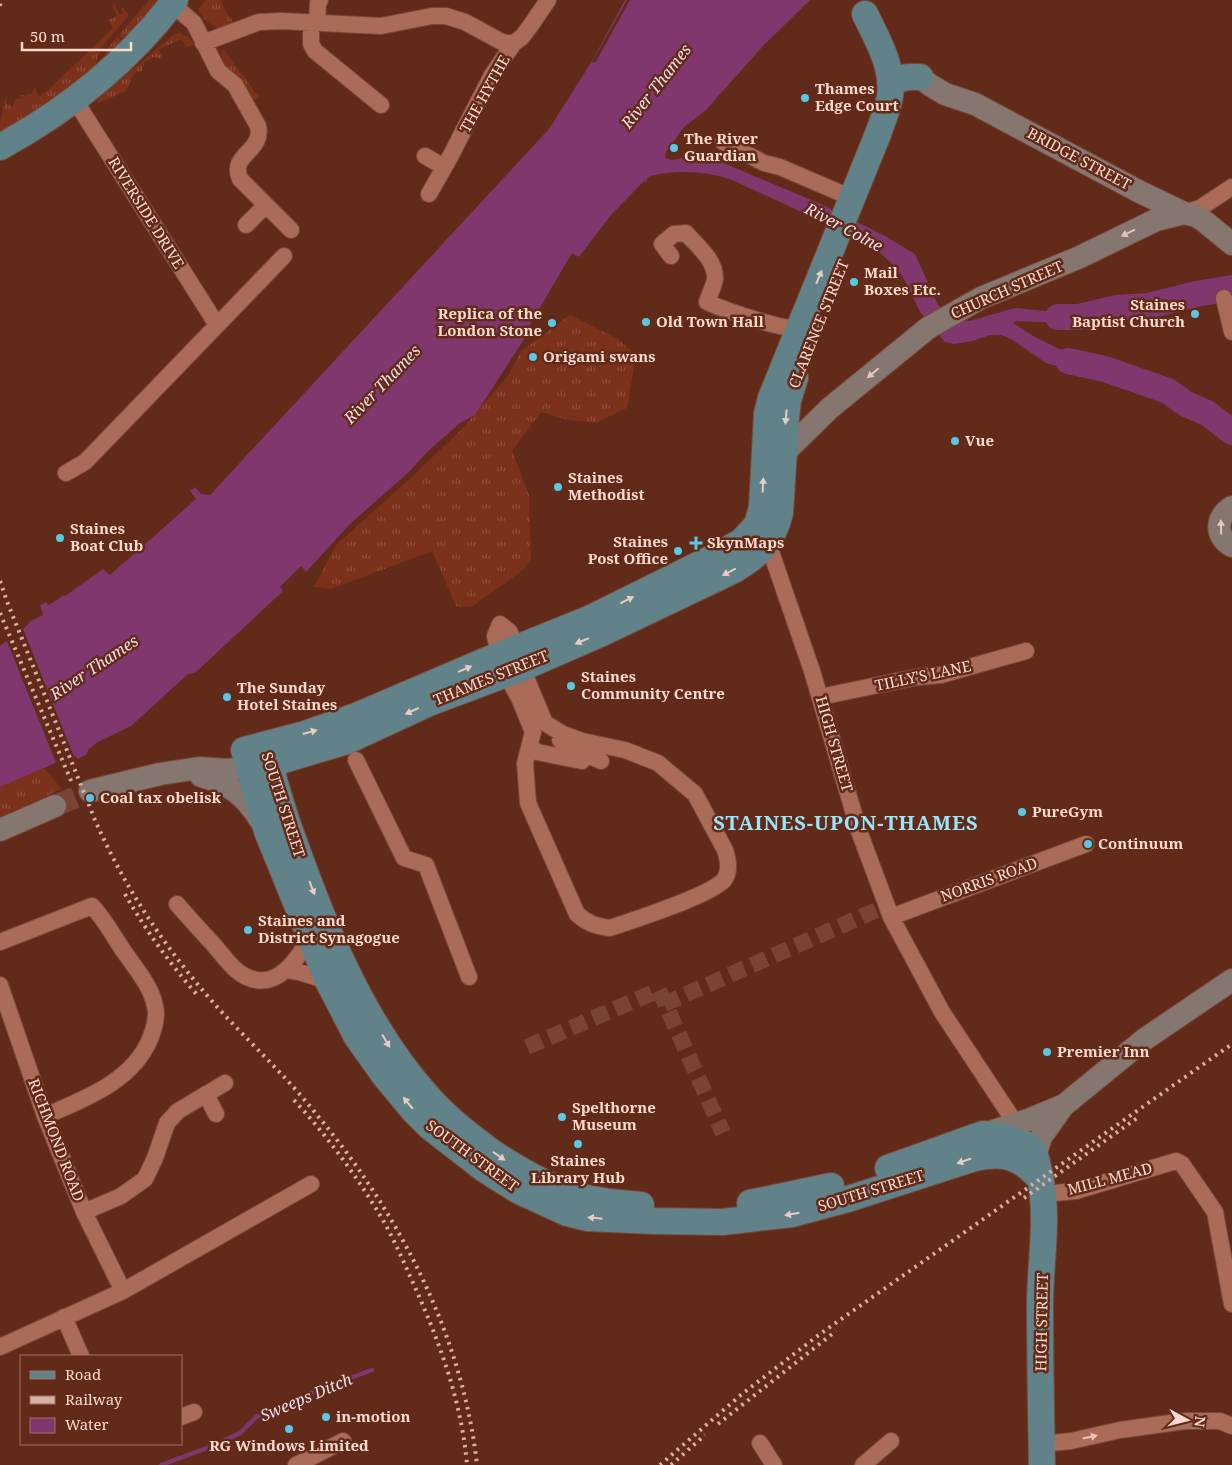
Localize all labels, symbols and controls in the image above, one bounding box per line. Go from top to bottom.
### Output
scale bar [22,20,131,52]
text: 50 m [30,26,65,46]
water label: River Thames [615,39,696,134]
street label: THE HYTHE [455,51,514,136]
place label: Thames Edge Court [815,78,899,115]
marker: Thames Edge Court [799,92,811,104]
street label: BRIDGE STREET [1024,122,1135,194]
place label: The River Guardian [684,128,758,165]
marker: The River Guardian [668,142,680,154]
street label: RIVERSIDE DRIVE [104,153,189,272]
water label: River Colne [800,197,887,257]
one-way arrow [1121,229,1136,237]
street label: CHURCH STREET [947,255,1066,323]
street label: CLARENCE STREET [783,256,853,391]
place label: Mail Boxes Etc. [864,262,941,299]
one-way arrow [815,269,823,284]
marker: Mail Boxes Etc. [848,276,860,288]
place label: Staines Baptist Church [1072,294,1185,331]
place label: Replica of the London Stone [438,303,542,340]
marker: Staines Baptist Church [1189,308,1201,320]
place label: Old Town Hall [656,311,764,331]
marker: Old Town Hall [640,316,652,328]
marker: Replica of the London Stone [546,317,558,329]
water label: River Thames [338,340,425,429]
place label: Origami swans [543,346,656,366]
marker: Origami swans [527,351,539,363]
one-way arrow [866,368,879,379]
one-way arrow [782,410,790,426]
place label: Vue [965,430,994,450]
marker: Vue [949,435,961,447]
place label: Staines Methodist [568,467,644,504]
one-way arrow [760,477,768,493]
marker: Staines Methodist [552,481,564,493]
place label: Staines Boat Club [70,518,144,555]
one-way arrow [1217,518,1225,534]
place label: Staines Post Office [588,531,668,568]
marker: Staines Boat Club [54,532,66,544]
place label: SkynMaps [707,532,784,552]
marker: SkynMaps [689,536,703,550]
marker: Staines Post Office [672,545,684,557]
one-way arrow [722,568,736,576]
one-way arrow [620,596,634,604]
water label: River Thames [45,629,142,705]
one-way arrow [575,638,589,646]
street label: THAMES STREET [430,645,551,709]
street label: TILLY'S LANE [873,655,973,695]
one-way arrow [458,664,472,672]
place label: Staines Community Centre [581,666,725,703]
place label: The Sunday Hotel Staines [237,677,337,714]
marker: Staines Community Centre [565,680,577,692]
marker: The Sunday Hotel Staines [221,691,233,703]
street label: HIGH STREET [812,694,858,794]
one-way arrow [405,708,419,716]
one-way arrow [303,727,318,735]
street label: SOUTH STREET [257,749,310,860]
place label: Coal tax obelisk [100,787,221,807]
marker: Coal tax obelisk [84,792,96,804]
place label: PureGym [1032,801,1103,821]
marker: PureGym [1016,806,1028,818]
district label: STAINES-UPON-THAMES [713,809,979,836]
place label: Continuum [1098,833,1184,853]
marker: Continuum [1082,838,1094,850]
street label: NORRIS ROAD [937,852,1040,906]
one-way arrow [308,881,316,896]
place label: Staines and District Synagogue [258,910,400,947]
marker: Staines and District Synagogue [242,924,254,936]
one-way arrow [382,1034,391,1047]
place label: Premier Inn [1057,1041,1149,1061]
marker: Premier Inn [1041,1046,1053,1058]
street label: RICHMOND ROAD [24,1075,90,1204]
one-way arrow [402,1097,413,1110]
place label: Spelthorne Museum [572,1097,656,1134]
marker: Spelthorne Museum [556,1111,568,1123]
street label: SOUTH STREET [422,1115,523,1196]
marker: Staines Library Hub [572,1138,584,1150]
place label: Staines Library Hub [531,1150,625,1187]
one-way arrow [492,1151,506,1161]
street label: MILL MEAD [1065,1157,1154,1199]
one-way arrow [956,1158,971,1166]
street label: SOUTH STREET [815,1164,926,1216]
one-way arrow [783,1210,799,1218]
one-way arrow [587,1214,603,1222]
street label: HIGH STREET [1030,1272,1052,1371]
legend [20,1355,182,1445]
text: Road [65,1364,101,1384]
water label: Sweeps Ditch [257,1368,356,1426]
text: Railway [65,1389,123,1409]
north arrow [1162,1395,1212,1445]
place label: in-motion [336,1406,411,1426]
marker: in-motion [320,1411,332,1423]
text: Water [65,1414,108,1434]
text: N [1190,1415,1211,1428]
marker: RG Windows Limited [283,1423,295,1435]
one-way arrow [1083,1433,1098,1441]
place label: RG Windows Limited [209,1435,369,1455]

